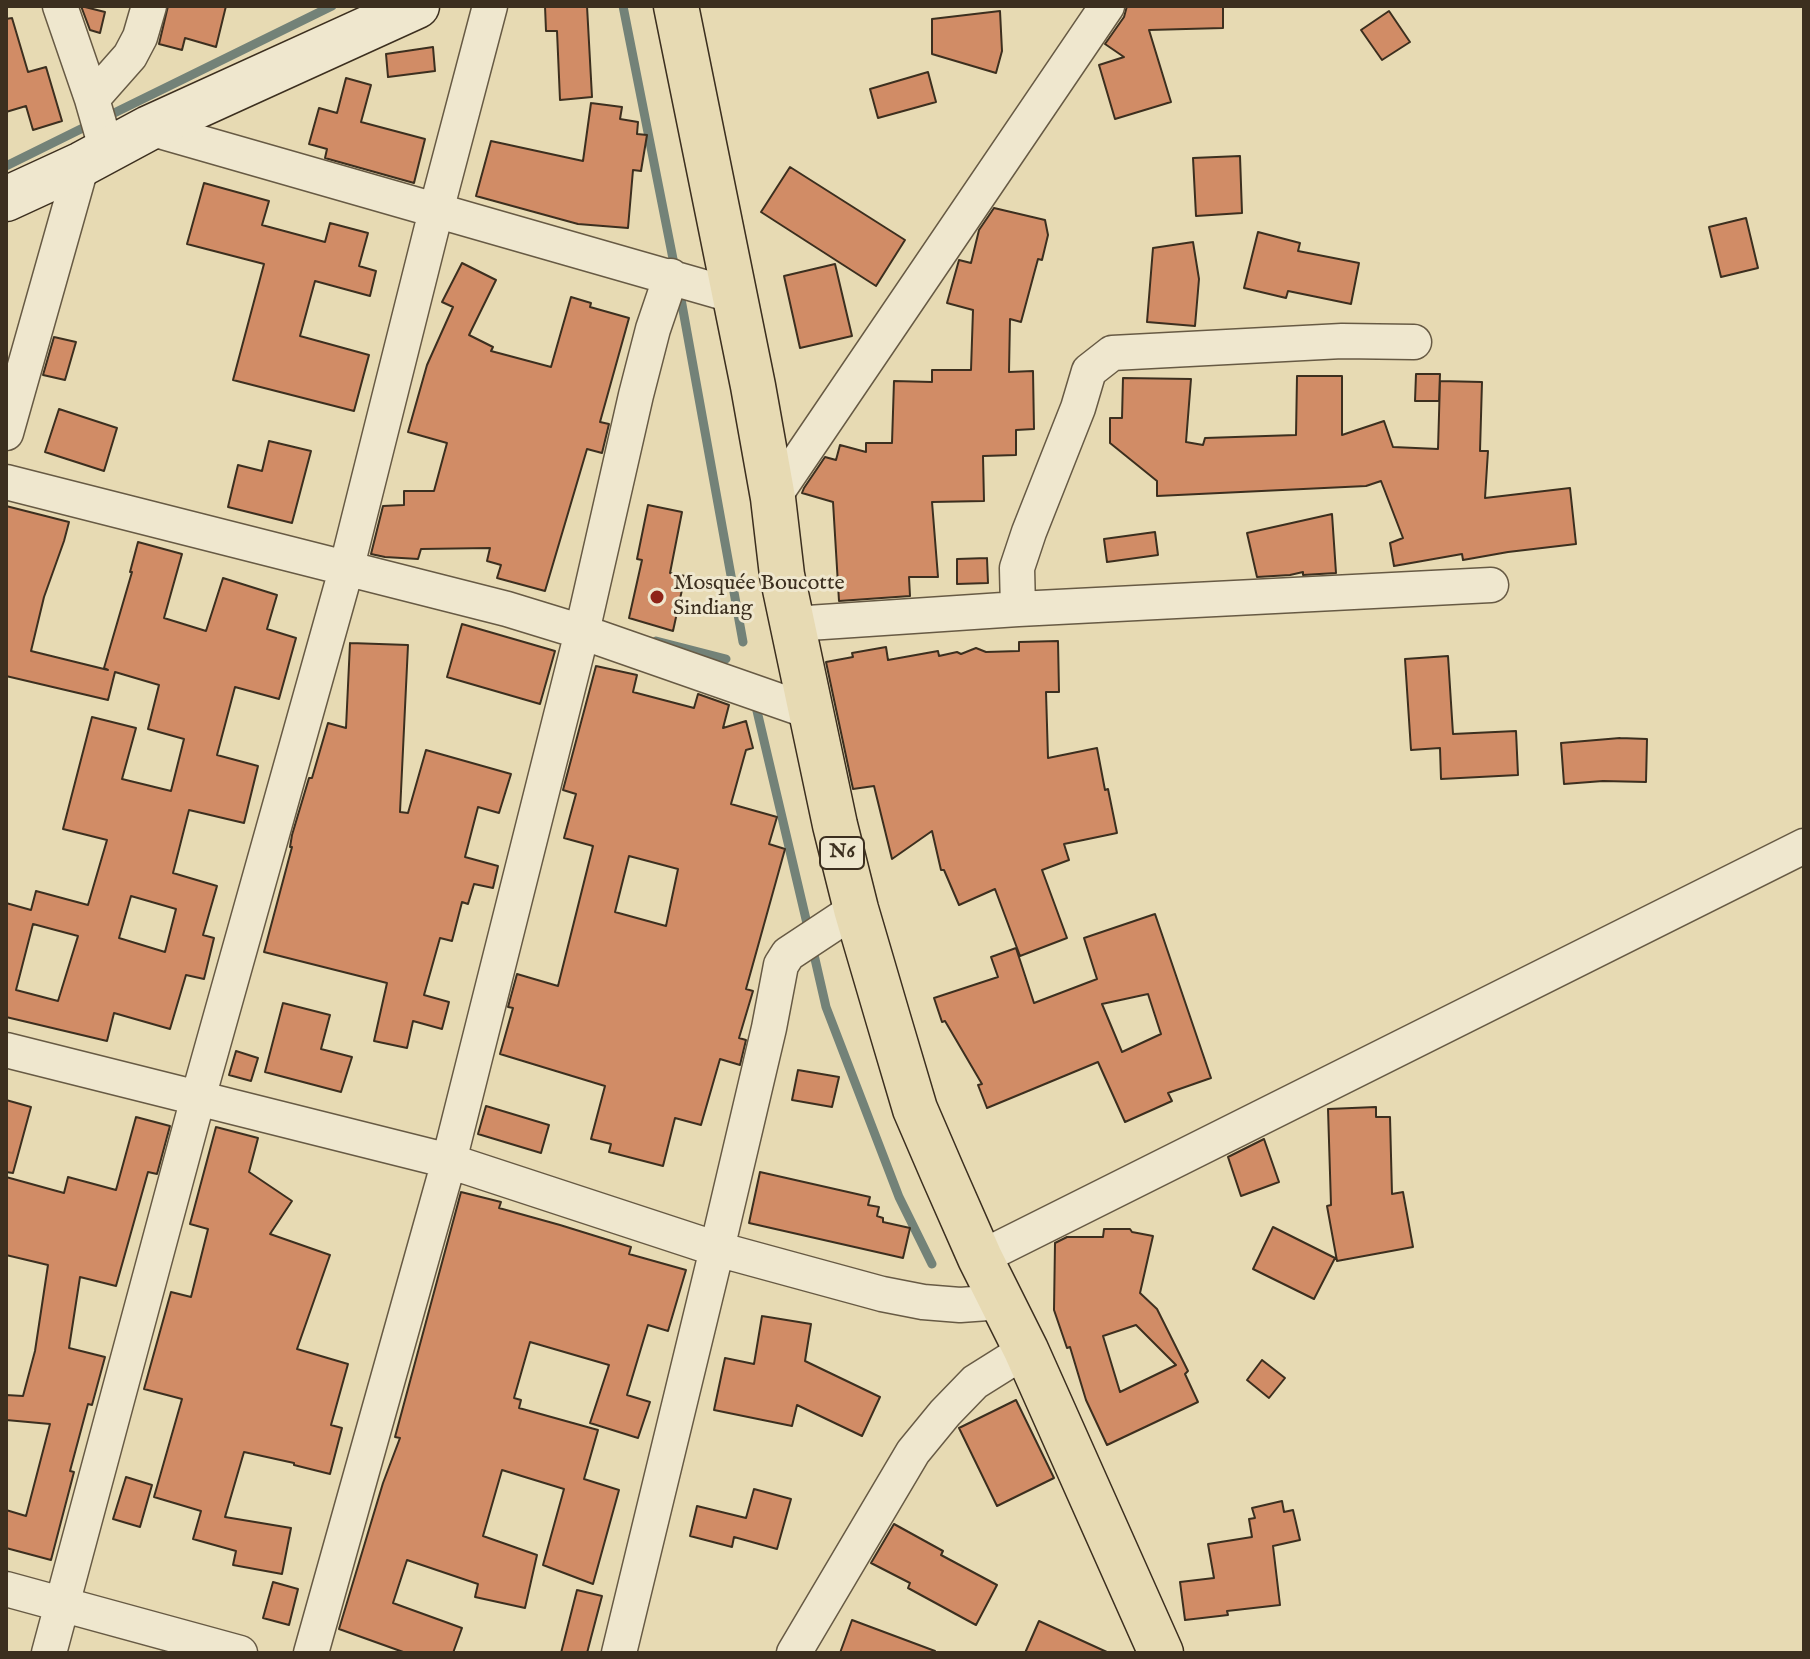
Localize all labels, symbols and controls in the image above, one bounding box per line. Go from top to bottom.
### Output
place label: Mosquée Boucotte Sindiang [673,571,845,622]
marker: Mosquée Boucotte Sindiang [648,588,666,606]
road number: N6 [820,837,864,869]

